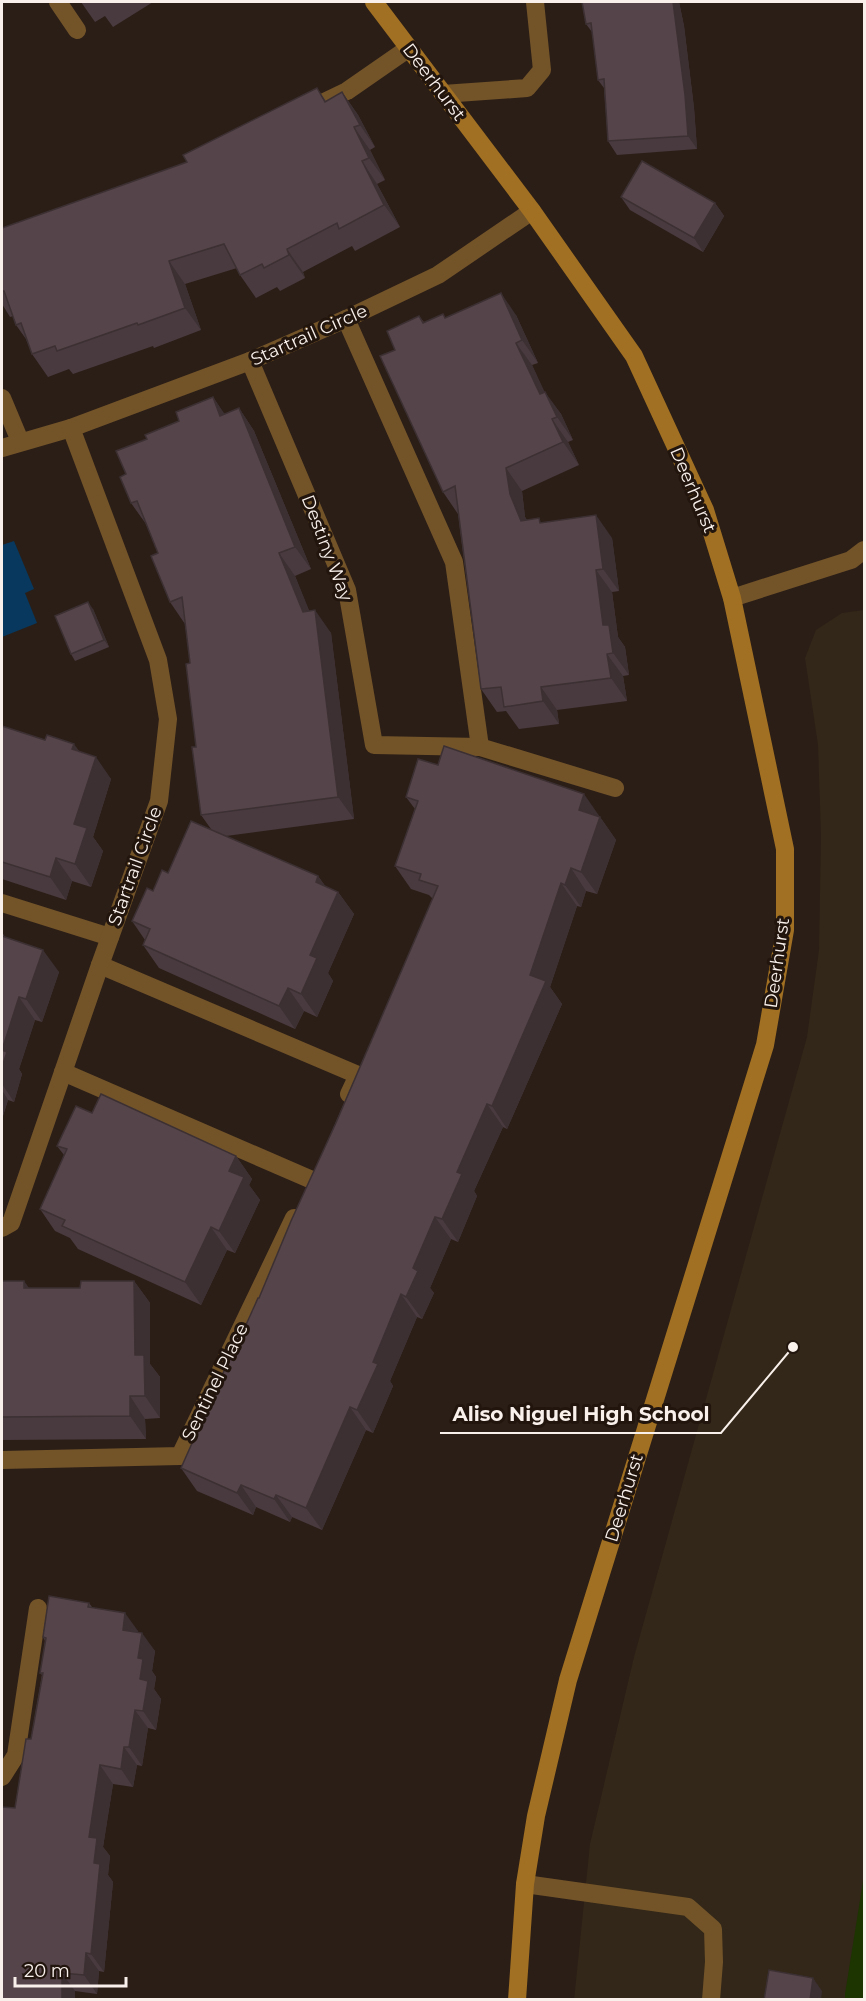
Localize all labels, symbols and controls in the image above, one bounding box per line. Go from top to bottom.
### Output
street label: Deerhurst [398,39,470,125]
street label: Startrail Circle [247,299,371,371]
street label: Deerhurst [665,444,721,536]
street label: Destiny Way [297,492,357,604]
street label: Startrail Circle [103,803,167,929]
street label: Deerhurst [760,916,794,1010]
street label: Sentinel Place [177,1320,253,1444]
callout: Aliso Niguel High School [440,1395,721,1433]
text: Aliso Niguel High School [451,1402,710,1426]
street label: Deerhurst [600,1451,648,1545]
scale bar [15,1950,126,1988]
text: 20 m [24,1960,70,1982]

